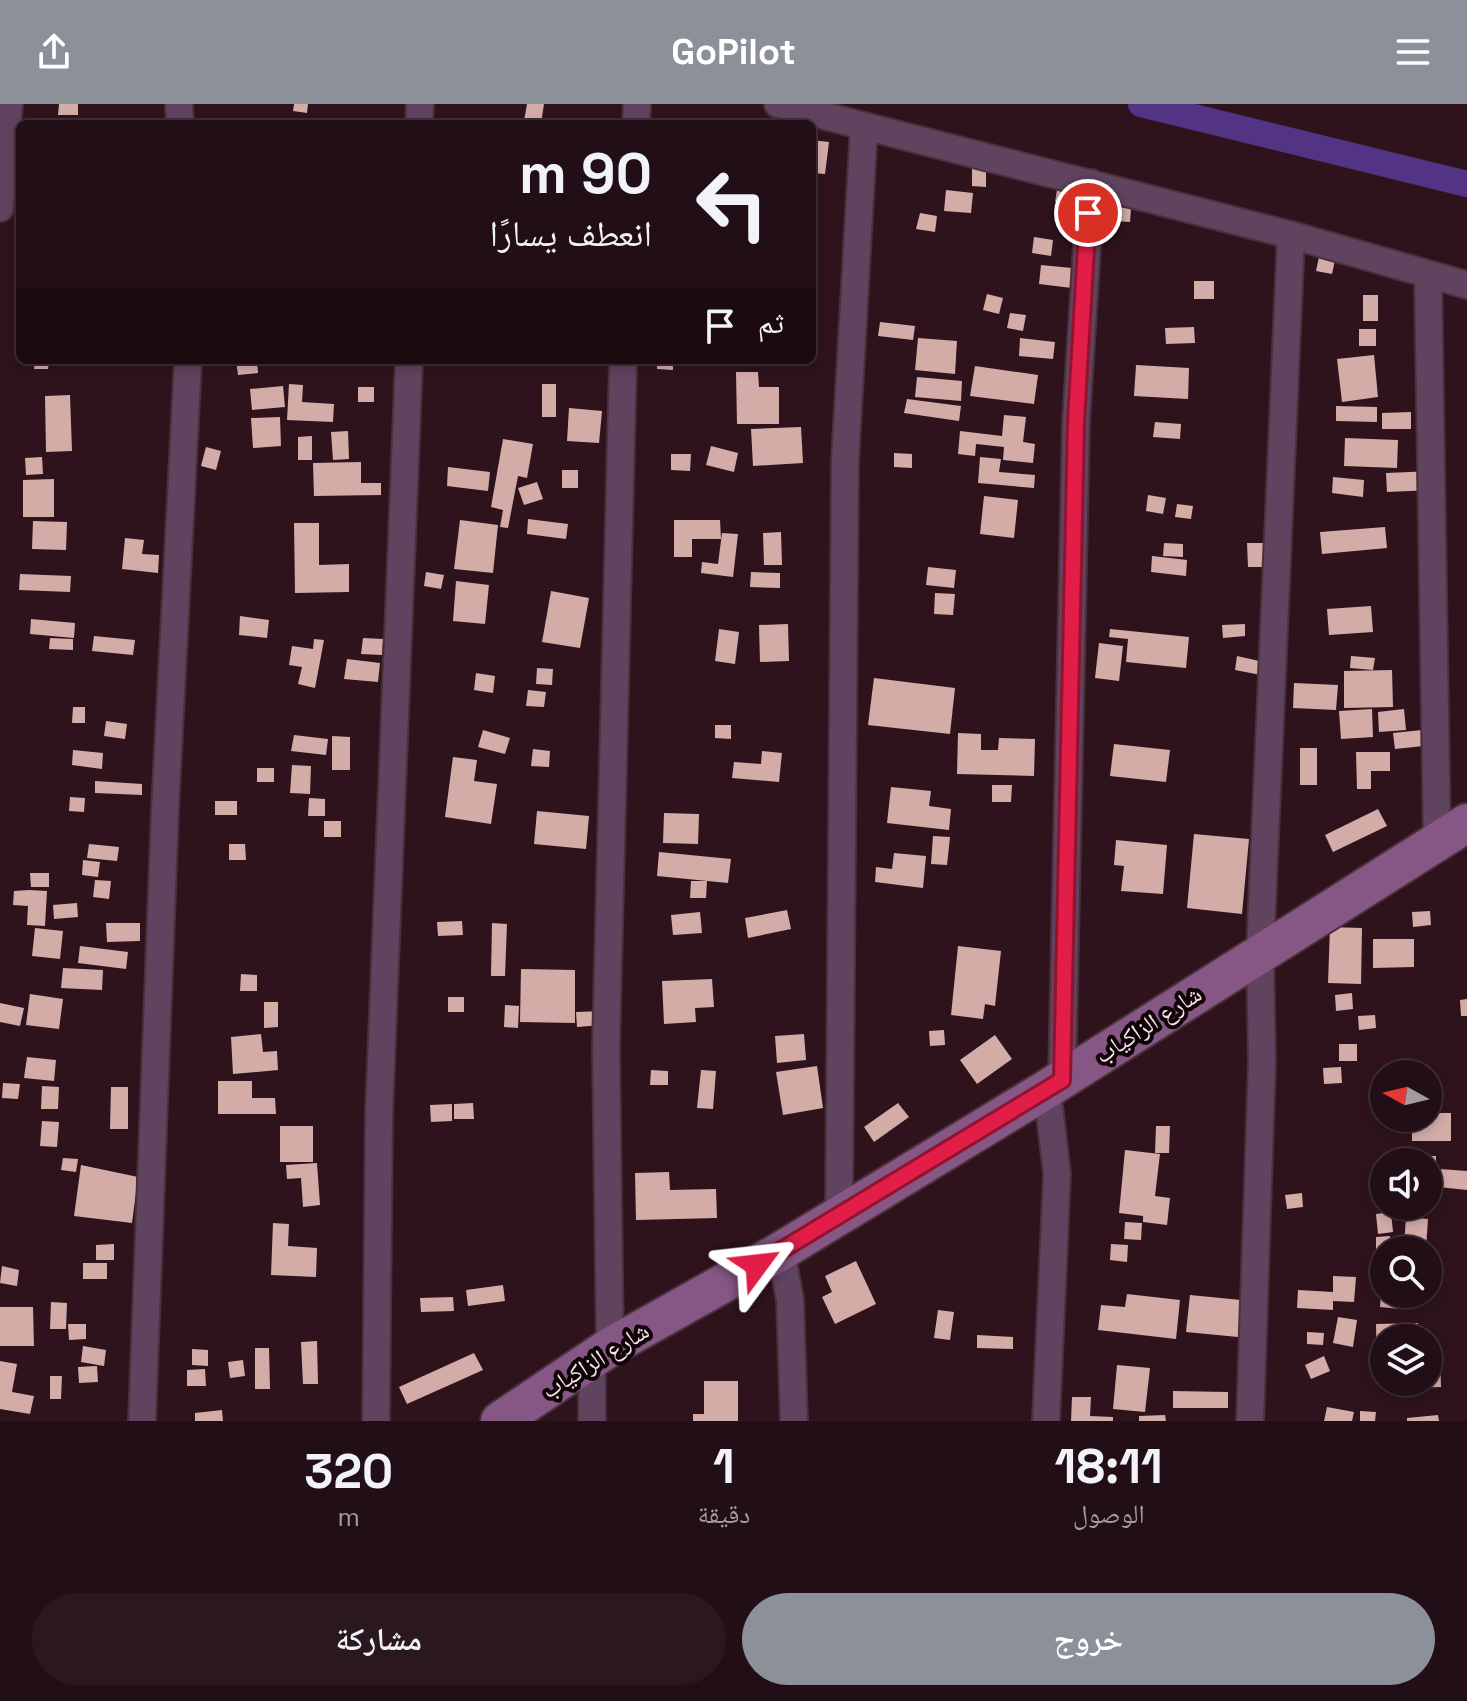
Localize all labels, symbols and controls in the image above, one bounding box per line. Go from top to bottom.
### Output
text: GoPilot [671,29,796,75]
icon: share [32,30,76,74]
icon: menu [1391,30,1435,74]
text: 90 m [519,138,652,209]
icon: left [680,152,784,256]
pin [1054,179,1122,247]
icon: arrive [1066,191,1110,235]
text: انعطف يسارًا [490,211,652,257]
text: ثم [758,303,784,342]
icon: arrive [698,304,742,348]
street label: شارع الزاكياب [1089,978,1207,1070]
north arrow [1370,1060,1442,1132]
map controls [1370,1060,1442,1396]
button: sound [1370,1148,1442,1220]
position arrow [715,1223,799,1307]
button: search [1370,1236,1442,1308]
street label: شارع الزاكياب [535,1315,655,1405]
button: layers [1370,1324,1442,1396]
text: 1 [713,1436,735,1497]
text: 18:11 [1055,1436,1163,1497]
text: 320 [304,1441,393,1502]
text: دقيقة [697,1497,750,1531]
text: الوصول [1073,1497,1145,1531]
text: m [338,1500,360,1534]
button: مشاركة [32,1593,726,1685]
button: خروج [742,1593,1435,1685]

